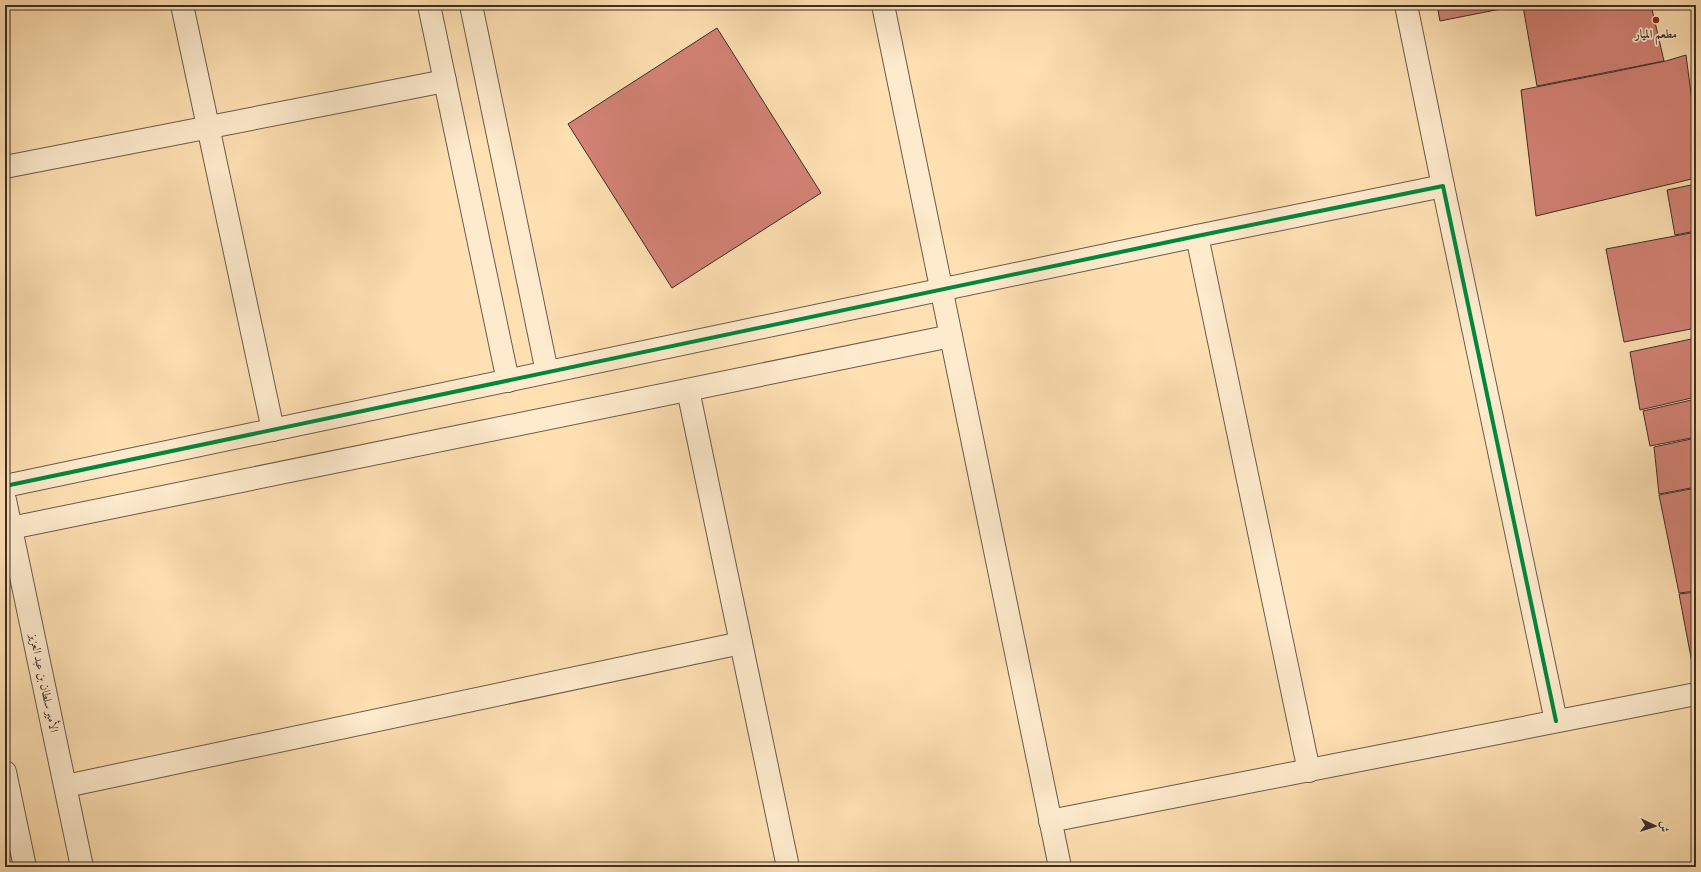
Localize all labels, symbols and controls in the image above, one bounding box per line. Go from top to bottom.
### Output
marker: مطعم الميار [1651,15,1661,25]
place label: مطعم الميار [1633,27,1677,45]
street label: الأمير سلطان بن عبد العزيز [25,630,63,734]
north arrow [1635,806,1675,846]
text: ش [1658,821,1671,833]

